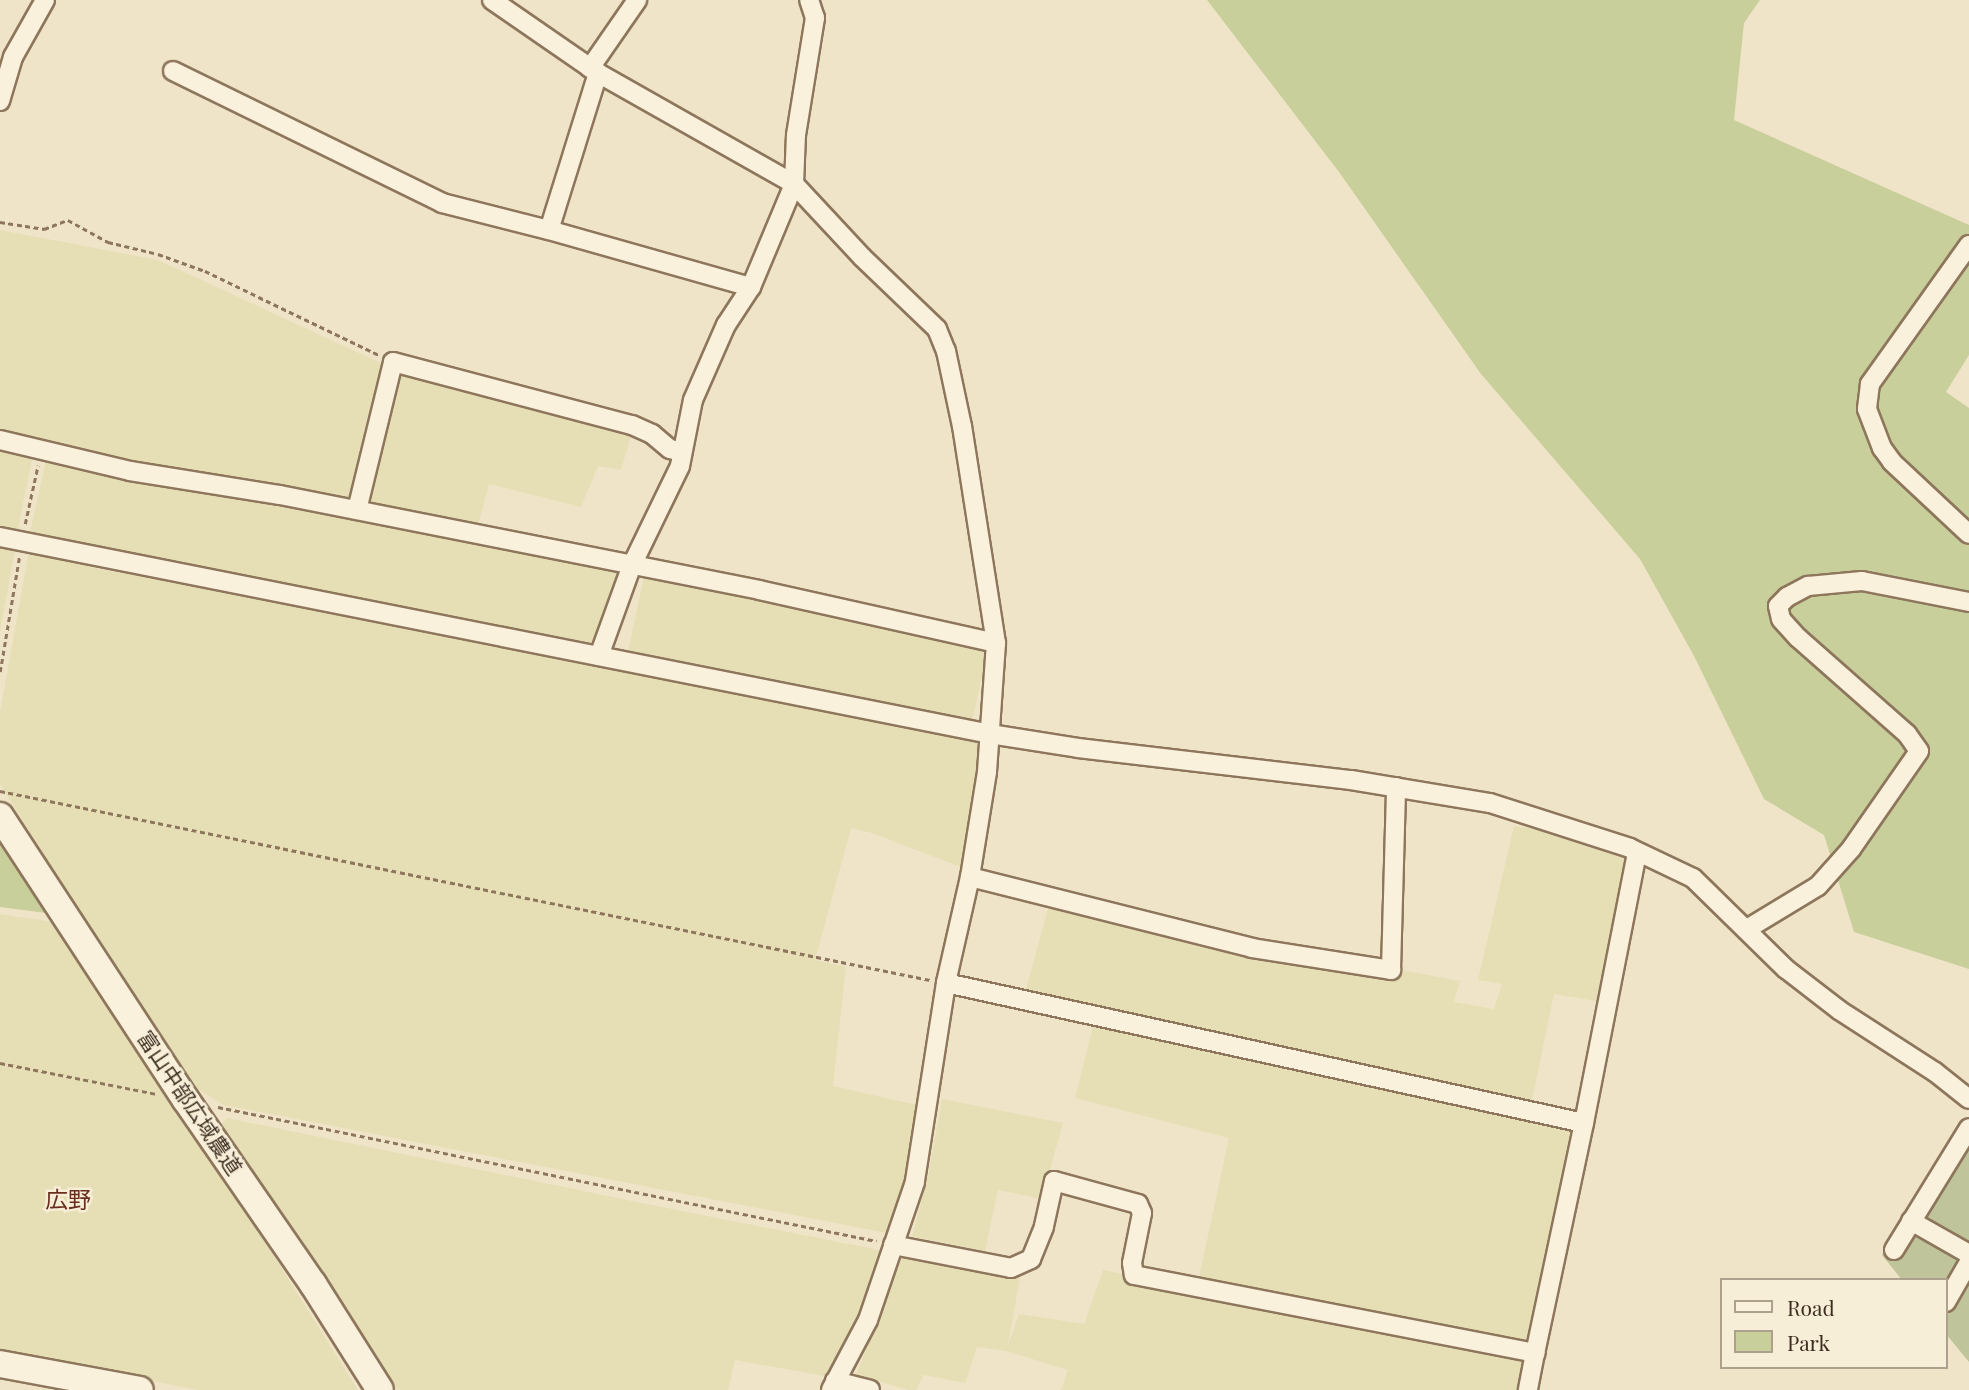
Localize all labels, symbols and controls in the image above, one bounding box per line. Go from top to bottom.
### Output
street label: 富山中部広域農道 [134,1025,248,1179]
district label: 広野 [45,1185,91,1213]
legend [1720,1278,1948,1369]
text: Road [1787,1293,1835,1321]
text: Park [1787,1328,1830,1356]

